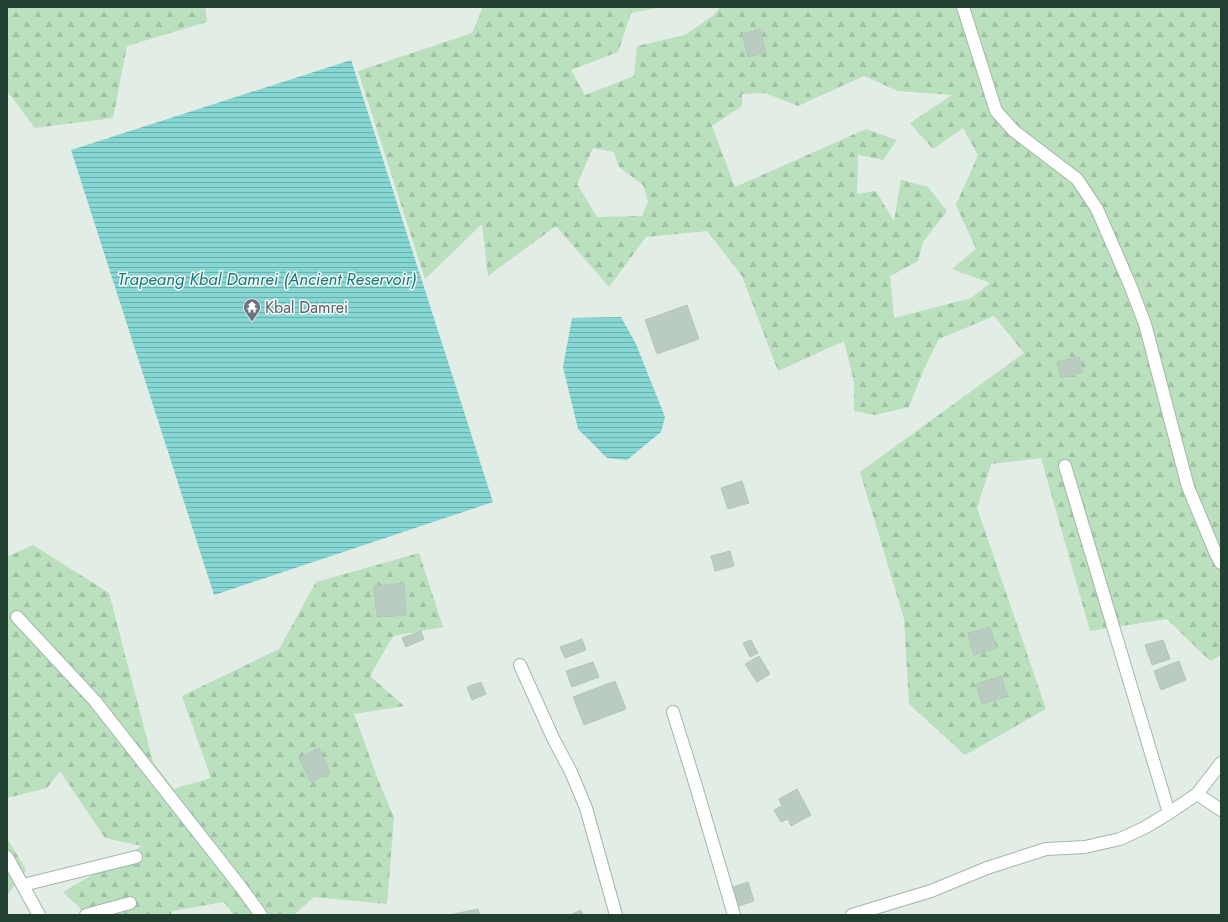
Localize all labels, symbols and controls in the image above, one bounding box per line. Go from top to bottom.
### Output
water label: Trapeang Kbal Damrei (Ancient Reservoir) [118,267,416,291]
place label: Kbal Damrei [265,296,348,319]
temple icon: Kbal Damrei [242,297,262,322]

